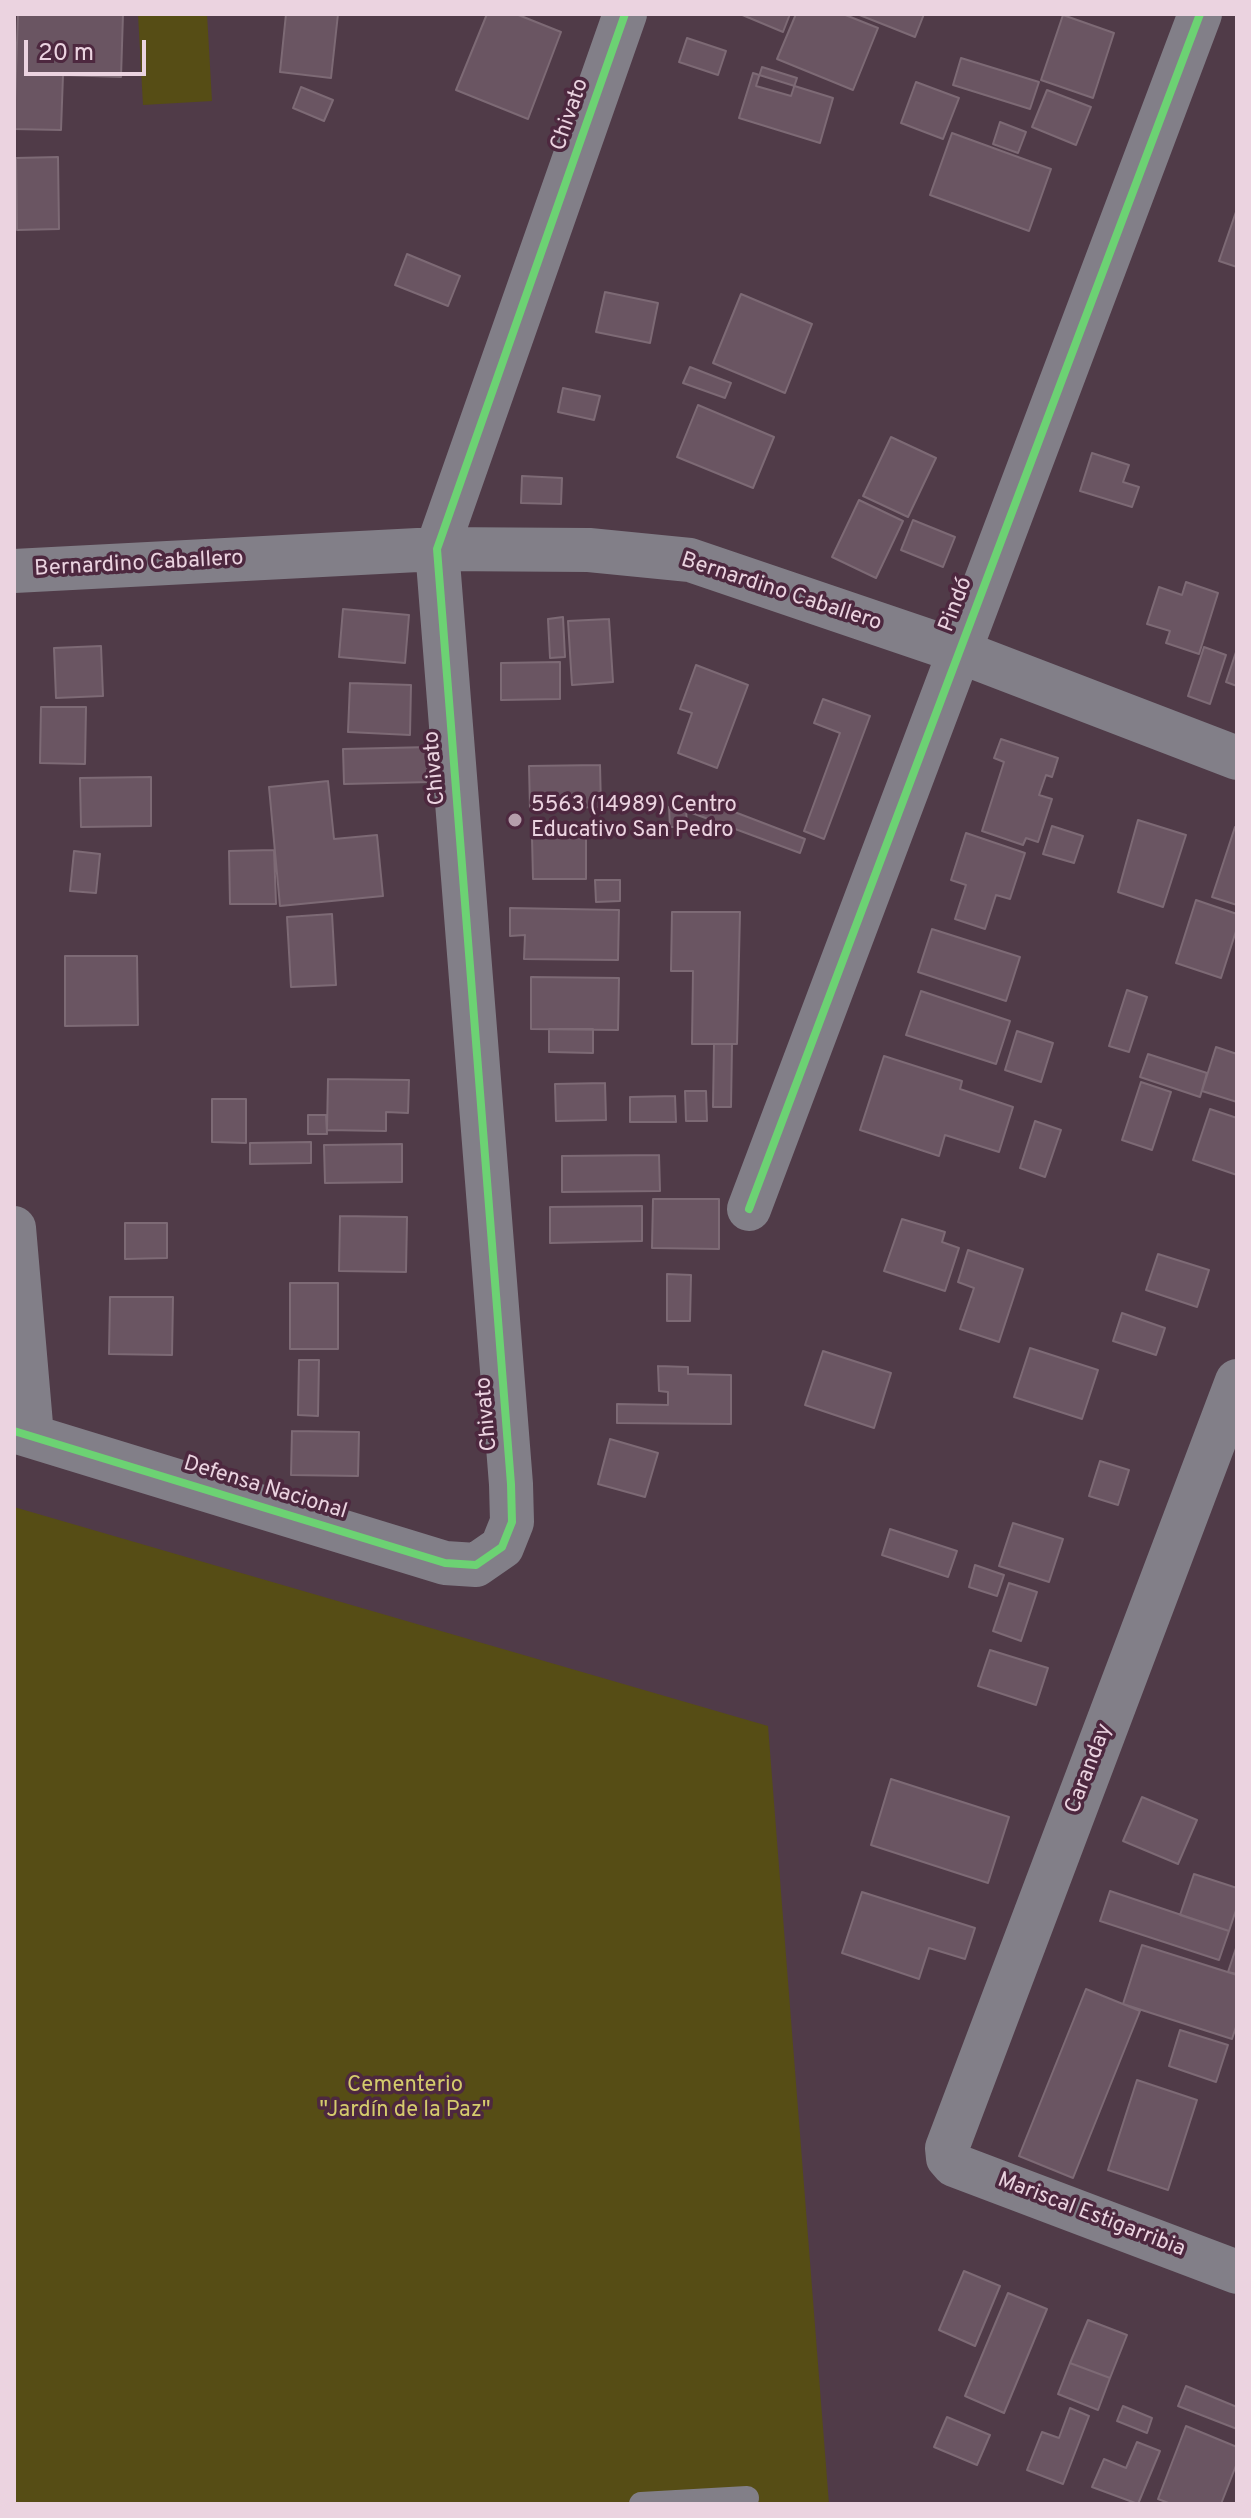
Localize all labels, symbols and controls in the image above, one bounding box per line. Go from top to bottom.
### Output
scale bar [28,24,150,74]
text: 20 m [38,39,94,69]
street label: Chivato [546,75,596,155]
street label: Bernardino Caballero [34,546,244,584]
street label: Bernardino Caballero [677,548,885,638]
street label: Pindó [934,574,980,636]
street label: Chivato [420,730,452,806]
place label: 5563 (14989) Centro Educativo San Pedro [531,794,737,846]
marker: 5563 (14989) Centro Educativo San Pedro [506,811,524,829]
street label: Chivato [472,1376,504,1452]
street label: Defensa Nacional [180,1452,350,1526]
street label: Caranday [1061,1720,1119,1818]
park label: Cementerio "Jardín de la Paz" [319,2074,491,2126]
street label: Mariscal Estigarribia [993,2168,1189,2264]

